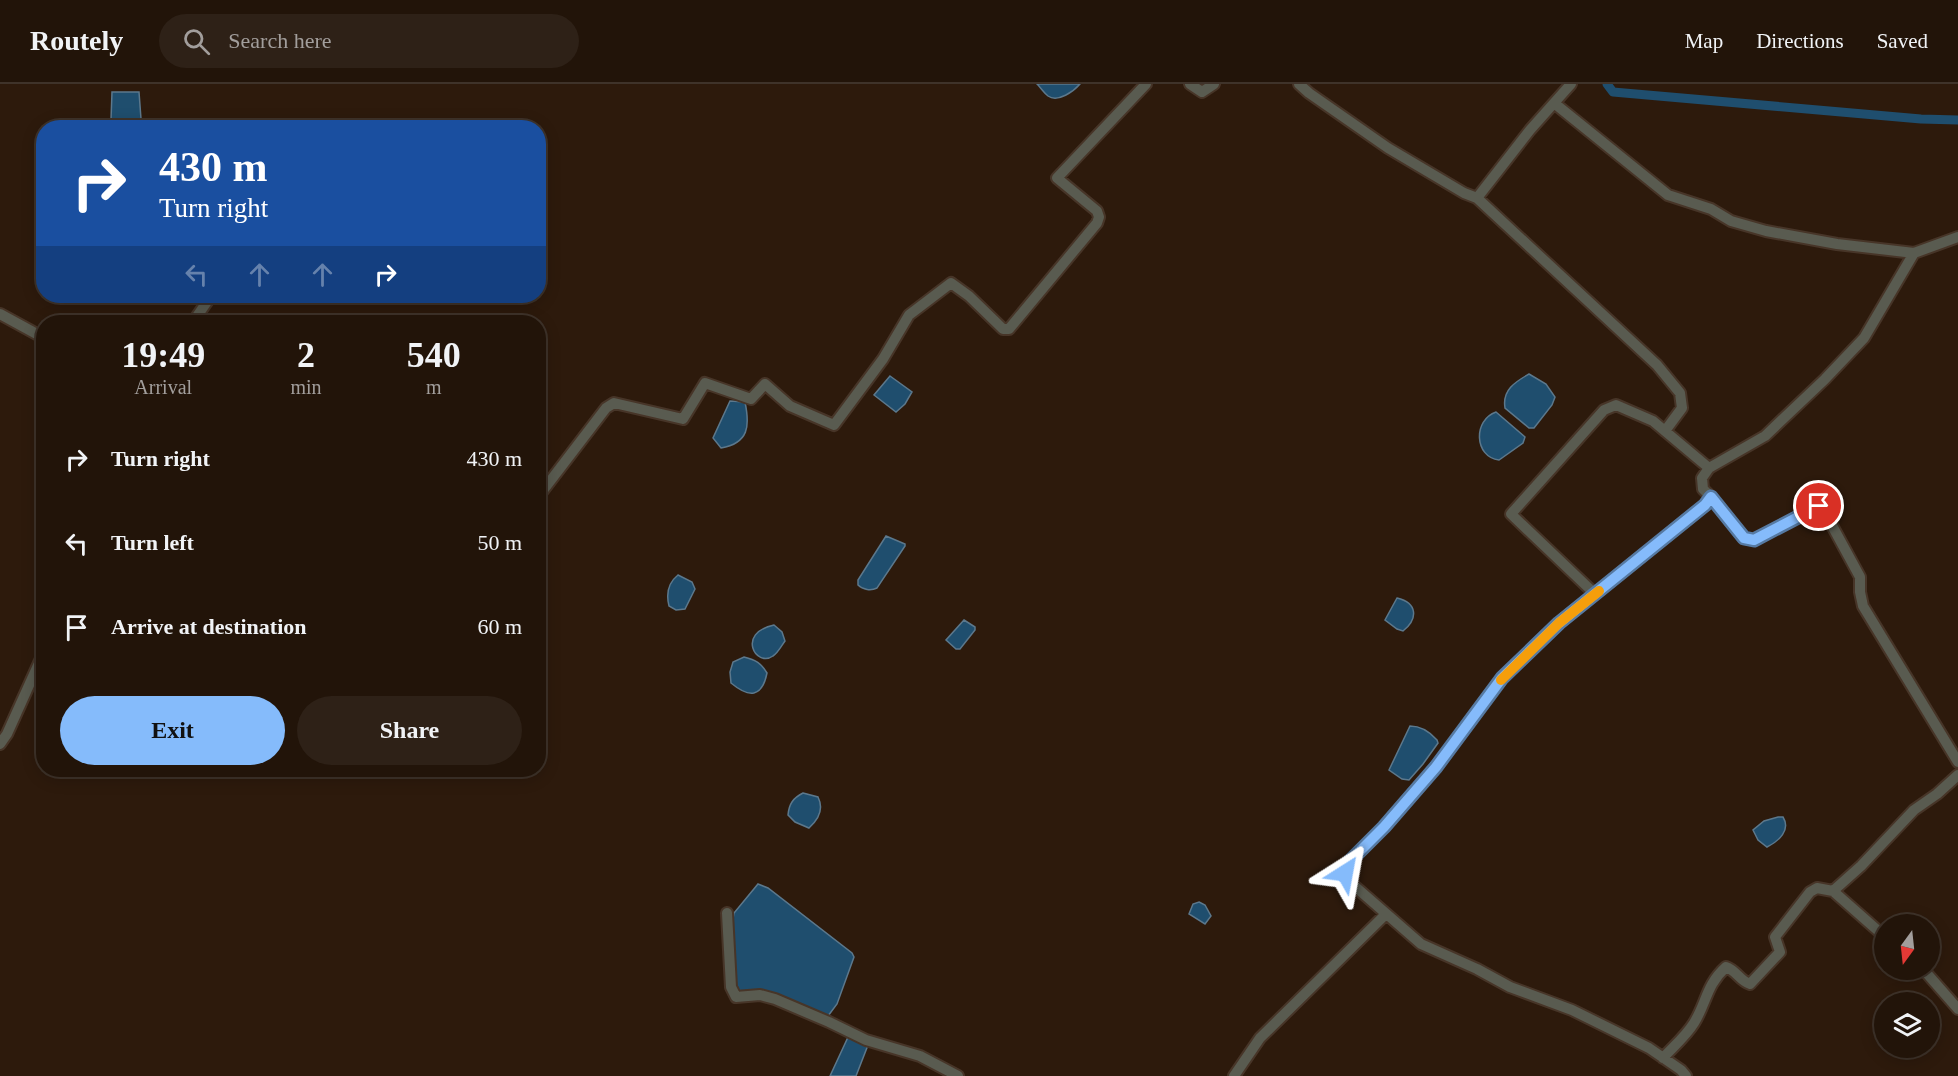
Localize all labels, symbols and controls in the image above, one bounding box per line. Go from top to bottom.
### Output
search box [159,14,579,68]
text: Routely [30,25,123,56]
icon: search [180,25,213,58]
text: Search here [228,28,332,53]
text: Map [1685,29,1723,53]
text: Directions [1756,29,1844,53]
text: Saved [1877,29,1928,53]
icon: right [60,144,138,222]
text: 430 m [159,144,268,190]
text: Turn right [159,193,268,223]
icon: left [180,258,213,291]
icon: ahead [243,258,276,291]
icon: ahead [306,258,339,291]
icon: right [369,258,402,291]
text: 19:49 [121,335,205,375]
text: 2 [297,335,315,375]
text: 540 [407,335,461,375]
text: Arrival [134,376,192,398]
text: min [290,376,322,398]
text: m [426,376,442,398]
icon: right [60,443,93,476]
text: Turn right [111,446,210,471]
text: 430 m [466,446,522,471]
pin [1793,480,1844,531]
icon: arrive [1802,489,1835,522]
icon: left [60,527,93,560]
text: Turn left [111,530,194,555]
text: 50 m [477,530,522,555]
icon: arrive [60,611,93,644]
text: Arrive at destination [111,614,307,639]
text: 60 m [477,614,522,639]
button: Exit [60,696,285,765]
button: Share [297,696,522,765]
position arrow [1313,841,1377,905]
north arrow [1874,914,1940,980]
map controls [1874,914,1940,1058]
button: layers [1874,992,1940,1058]

